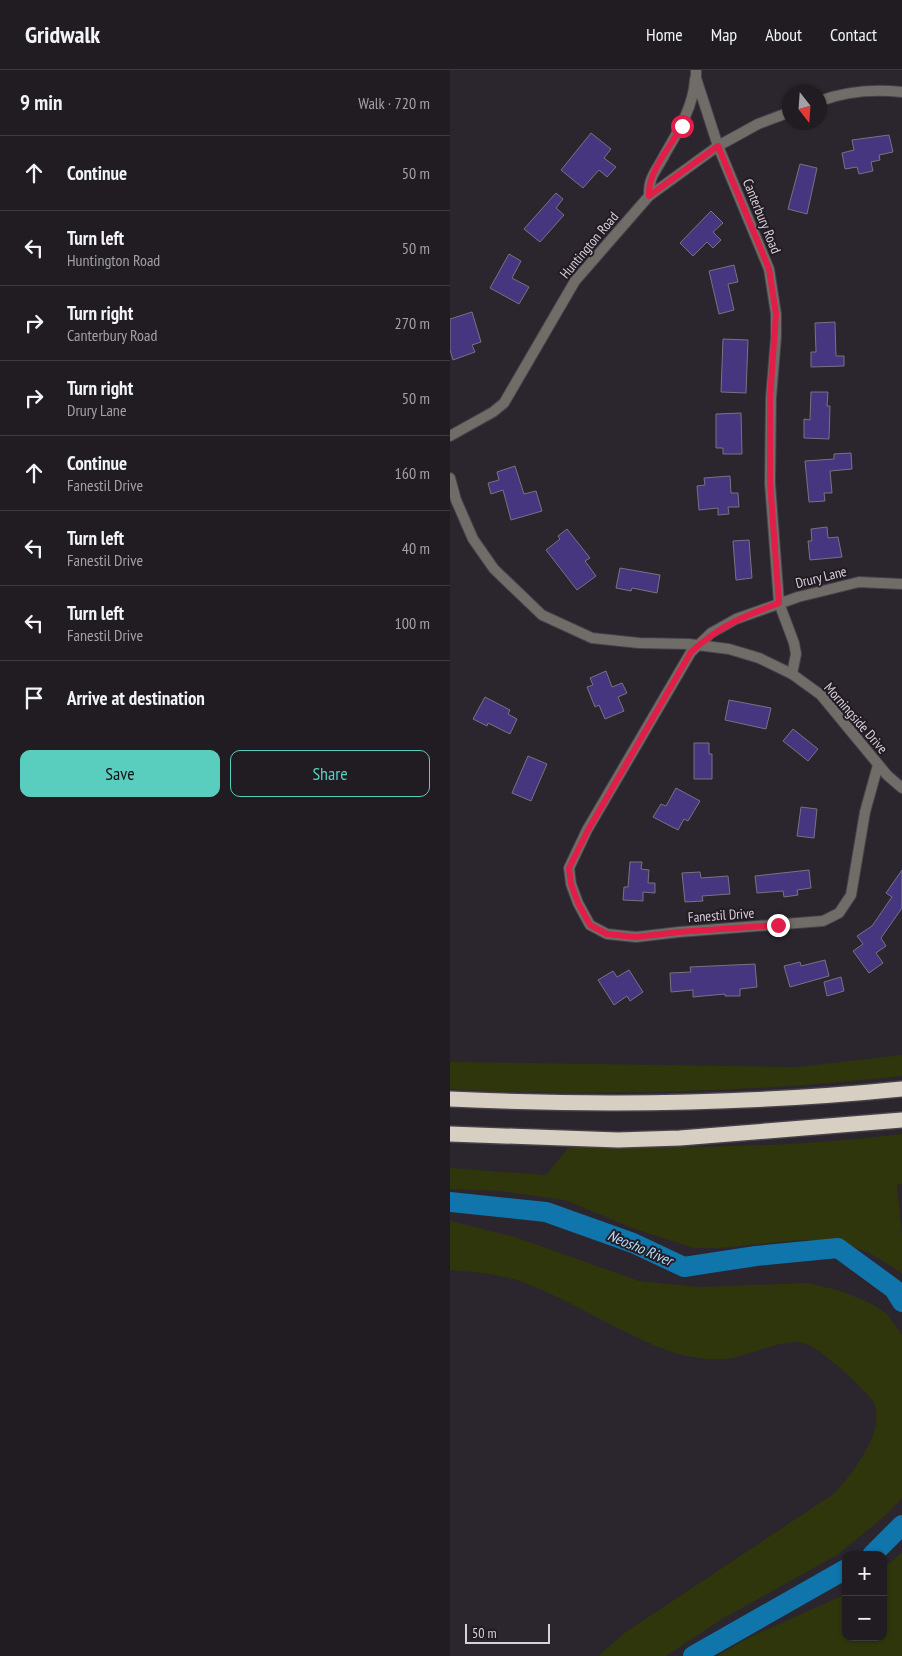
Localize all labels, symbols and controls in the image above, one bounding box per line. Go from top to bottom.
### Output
text: Gridwalk [25,19,100,50]
text: Home [646,23,683,46]
text: Map [711,23,737,46]
text: About [765,23,802,46]
text: Contact [830,23,877,46]
north arrow [782,85,827,130]
text: 9 min [20,89,62,116]
text: Walk · 720 m [358,93,430,113]
route start [671,115,694,138]
icon: ahead [20,159,48,187]
text: Continue [67,161,127,185]
text: 50 m [402,163,430,183]
street label: Canterbury Road [739,176,785,256]
street label: Huntington Road [556,208,622,282]
text: Turn left [67,226,124,250]
icon: left [20,234,48,262]
text: 50 m [402,238,430,258]
text: Huntington Road [67,250,160,270]
text: Turn right [67,301,133,325]
icon: right [20,309,48,337]
text: 270 m [395,313,430,333]
text: Canterbury Road [67,325,157,345]
text: Turn right [67,376,133,400]
icon: right [20,384,48,412]
text: 50 m [402,388,430,408]
text: Drury Lane [67,400,127,420]
text: Continue [67,451,127,475]
icon: ahead [20,459,48,487]
text: 160 m [395,463,430,483]
text: Fanestil Drive [67,475,143,495]
text: Turn left [67,526,124,550]
icon: left [20,534,48,562]
text: 40 m [402,538,430,558]
text: Fanestil Drive [67,550,143,570]
street label: Drury Lane [794,562,849,592]
text: Turn left [67,601,124,625]
icon: left [20,609,48,637]
text: 100 m [395,613,430,633]
text: Fanestil Drive [67,625,143,645]
street label: Morningside Drive [820,679,892,757]
icon: arrive [20,684,48,712]
text: Arrive at destination [67,686,205,710]
button: Save [20,750,220,797]
button: Share [230,750,430,797]
street label: Fanestil Drive [687,904,755,926]
route end [767,914,790,937]
water label: Neosho River [605,1225,677,1270]
map controls [842,1551,887,1641]
button: + [842,1551,887,1596]
button: − [842,1596,887,1641]
scale bar [465,1621,550,1644]
text: 50 m [472,1624,497,1642]

